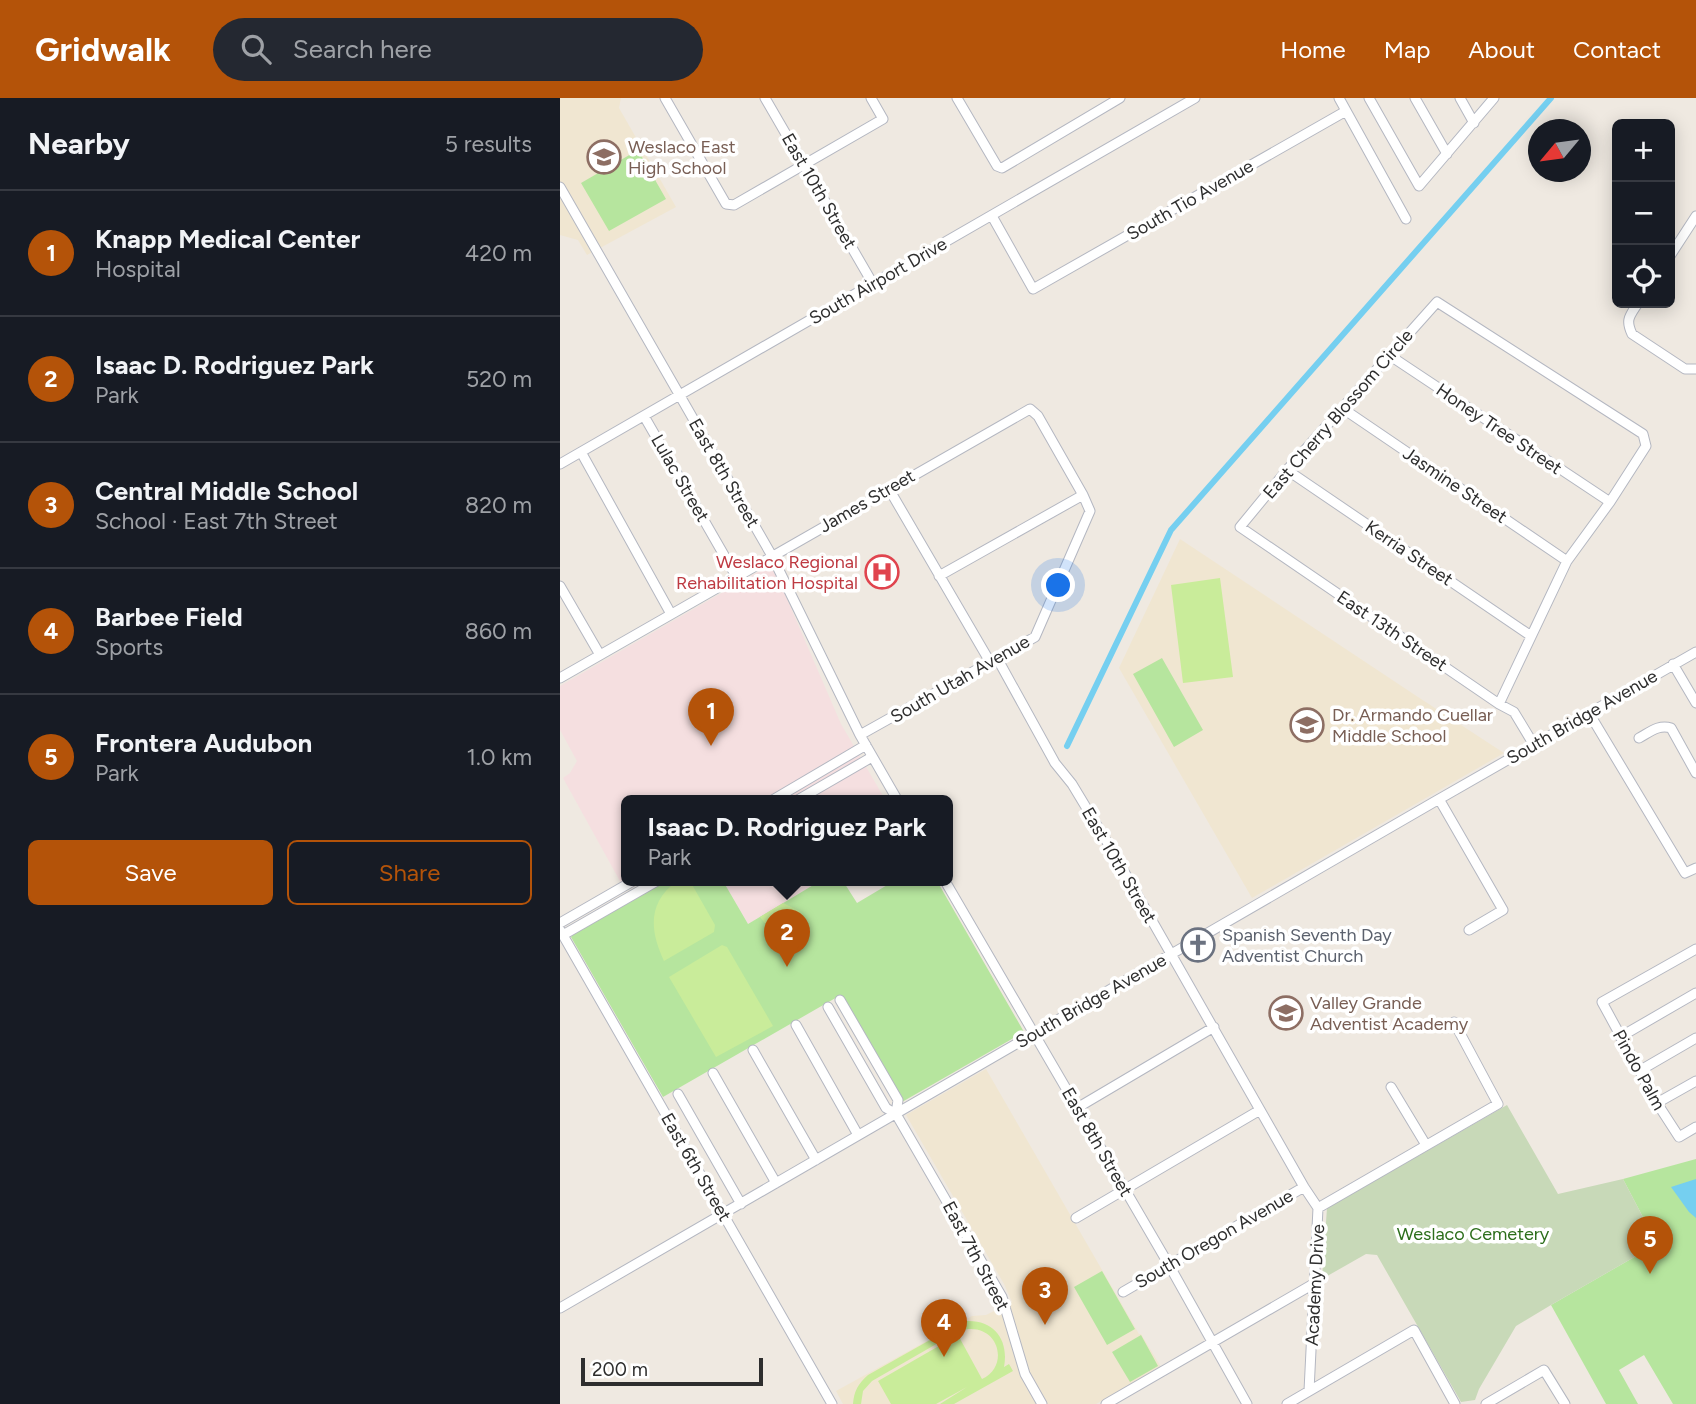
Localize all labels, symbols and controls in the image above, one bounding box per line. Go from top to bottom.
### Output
search box [213,18,703,81]
text: Gridwalk [35,30,171,69]
icon: search [237,30,275,68]
text: Search here [293,33,432,65]
text: Home [1280,35,1346,64]
text: Map [1384,35,1430,64]
text: About [1468,35,1535,64]
text: Contact [1573,35,1661,64]
north arrow [1528,119,1591,182]
map controls [1612,119,1675,308]
button: + [1612,119,1675,182]
text: Nearby [28,125,130,162]
street label: East 10th Street [777,129,861,253]
text: 5 results [445,130,532,158]
place label: Weslaco East High School [628,136,736,179]
school or university icon: Weslaco East High School [585,138,623,176]
street label: South Tio Avenue [1123,155,1257,245]
button: − [1612,182,1675,245]
text: Knapp Medical Center [95,223,360,255]
street label: South Airport Drive [805,233,951,329]
text: 1 [46,239,56,267]
text: 420 m [465,239,532,267]
button: locate [1612,245,1675,308]
text: Hospital [95,255,181,283]
street label: East Cherry Blossom Circle [1258,325,1418,503]
text: Isaac D. Rodriguez Park [95,349,374,381]
text: 2 [44,365,58,393]
text: 520 m [466,365,532,393]
street label: Honey Tree Street [1432,379,1566,479]
text: Park [95,381,139,409]
street label: East 8th Street [684,415,764,532]
street label: Lulac Street [646,430,714,526]
street label: Jasmine Street [1399,442,1511,528]
street label: James Street [815,465,919,537]
text: Central Middle School [95,475,358,507]
text: 3 [45,491,57,519]
text: 820 m [465,491,532,519]
text: School · East 7th Street [95,507,338,535]
street label: Kerria Street [1361,516,1457,590]
place label: Weslaco Regional Rehabilitation Hospital [676,551,858,594]
hospital icon: Weslaco Regional Rehabilitation Hospital [863,553,901,591]
your location [1041,568,1075,602]
street label: East 13th Street [1333,586,1452,676]
text: Barbee Field [95,601,243,633]
text: 4 [44,617,58,645]
text: 860 m [465,617,532,645]
street label: South Utah Avenue [887,630,1034,728]
text: Sports [95,633,163,661]
street label: South Bridge Avenue [1503,665,1661,769]
pin: 1 [688,688,734,746]
place label: Dr. Armando Cuellar Middle School [1332,704,1493,747]
school or university icon: Dr. Armando Cuellar Middle School [1288,706,1326,744]
text: Frontera Audubon [95,727,312,759]
text: 5 [44,743,58,771]
text: 1.0 km [467,743,532,771]
text: Park [95,759,139,787]
popup [621,795,953,886]
street label: East 10th Street [1077,803,1161,927]
text: Isaac D. Rodriguez Park [647,811,927,843]
button: Save [28,840,273,905]
button: Share [287,840,532,905]
text: Park [647,843,691,871]
pin: 2 [764,909,810,967]
place label: Spanish Seventh Day Adventist Church [1222,924,1392,967]
church icon: Spanish Seventh Day Adventist Church [1179,926,1217,964]
street label: South Bridge Avenue [1012,949,1170,1053]
place label: Valley Grande Adventist Academy [1310,992,1469,1035]
school or university icon: Valley Grande Adventist Academy [1267,994,1305,1032]
street label: Pindo Palm [1608,1026,1670,1114]
street label: East 8th Street [1057,1084,1137,1201]
street label: East 6th Street [656,1109,736,1225]
street label: South Oregon Avenue [1131,1185,1297,1293]
street label: East 7th Street [938,1197,1014,1315]
pin: 5 [1627,1216,1673,1274]
street label: Academy Drive [1301,1223,1329,1347]
park label: Weslaco Cemetery [1397,1223,1550,1245]
pin: 3 [1022,1267,1068,1325]
pin: 4 [921,1299,967,1357]
scale bar [581,1355,763,1387]
text: 200 m [592,1358,648,1381]

